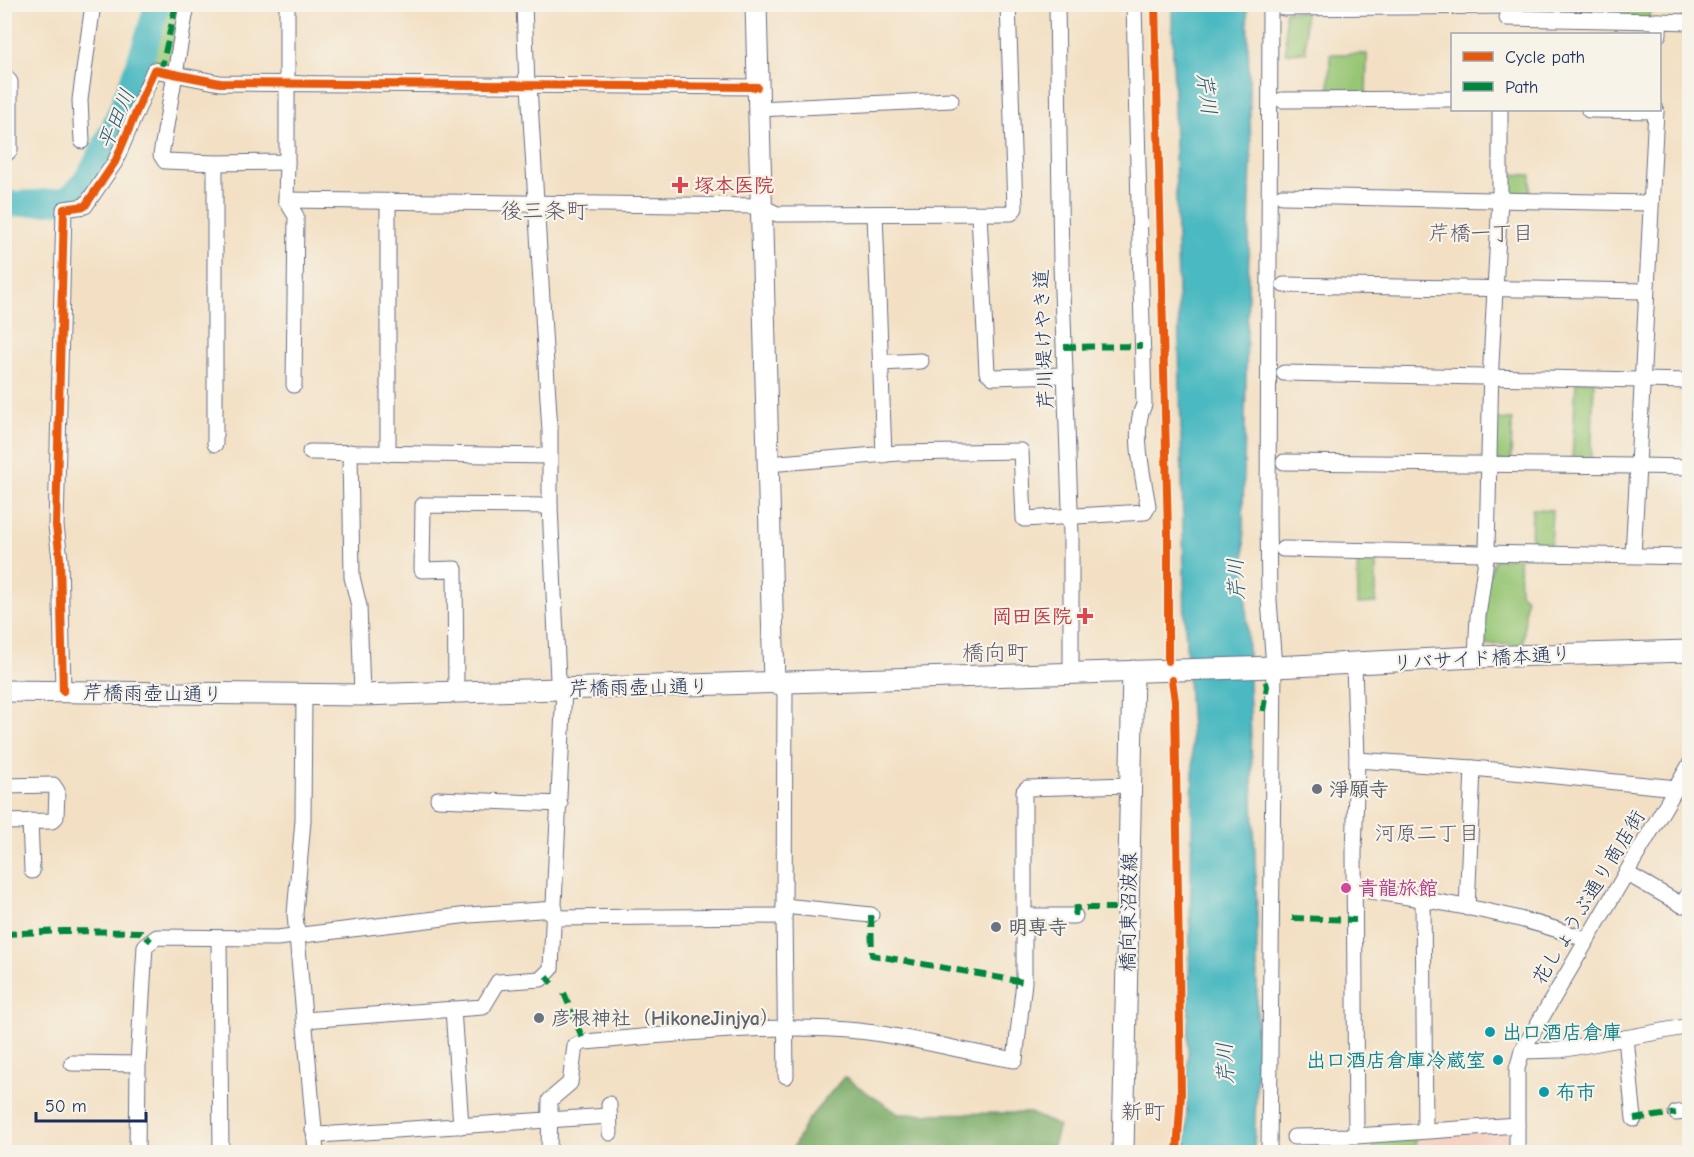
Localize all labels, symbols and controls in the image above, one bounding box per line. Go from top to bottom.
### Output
legend [1451,33,1661,111]
text: Cycle path [1505,47,1585,68]
water label: 芹川 [1193,72,1221,116]
text: Path [1505,77,1538,98]
water label: 平田川 [93,85,139,153]
place label: 塚本医院 [694,174,774,197]
marker: 塚本医院 [671,176,689,194]
district label: 後三条町 [500,198,588,224]
district label: 芹橋一丁目 [1429,221,1534,245]
street label: 芹川堤けやき道 [1030,269,1057,409]
water label: 芹川 [1223,558,1249,600]
place label: 岡田医院 [992,605,1072,628]
marker: 岡田医院 [1076,607,1094,625]
district label: 橋向町 [962,640,1028,666]
street label: リバサイド橋本通り [1392,642,1572,675]
street label: 芹橋雨壺山通り [569,675,709,700]
street label: 芹橋雨壺山通り [83,681,223,706]
place label: 淨願寺 [1329,778,1389,801]
marker: 淨願寺 [1310,782,1324,796]
street label: 花しょうぶ通り商店街 [1527,806,1650,989]
district label: 河原二丁目 [1375,821,1480,845]
street label: 橋向東沼波線 [1116,852,1141,972]
place label: 青龍旅館 [1358,877,1438,900]
marker: 青龍旅館 [1339,881,1353,895]
place label: 明専寺 [1008,916,1068,939]
marker: 明専寺 [989,920,1003,934]
place label: 彦根神社（HikoneJinjya） [551,1007,780,1030]
marker: 彦根神社（HikoneJinjya） [532,1011,546,1025]
place label: 出口酒店倉庫 [1502,1021,1622,1044]
marker: 出口酒店倉庫 [1483,1025,1497,1039]
water label: 芹川 [1212,1042,1238,1084]
place label: 出口酒店倉庫冷蔵室 [1306,1049,1486,1072]
marker: 出口酒店倉庫冷蔵室 [1491,1053,1505,1067]
place label: 布市 [1556,1081,1596,1104]
scale bar [36,1085,146,1123]
marker: 布市 [1537,1085,1551,1099]
text: 50 m [45,1096,87,1117]
district label: 新町 [1121,1099,1165,1125]

